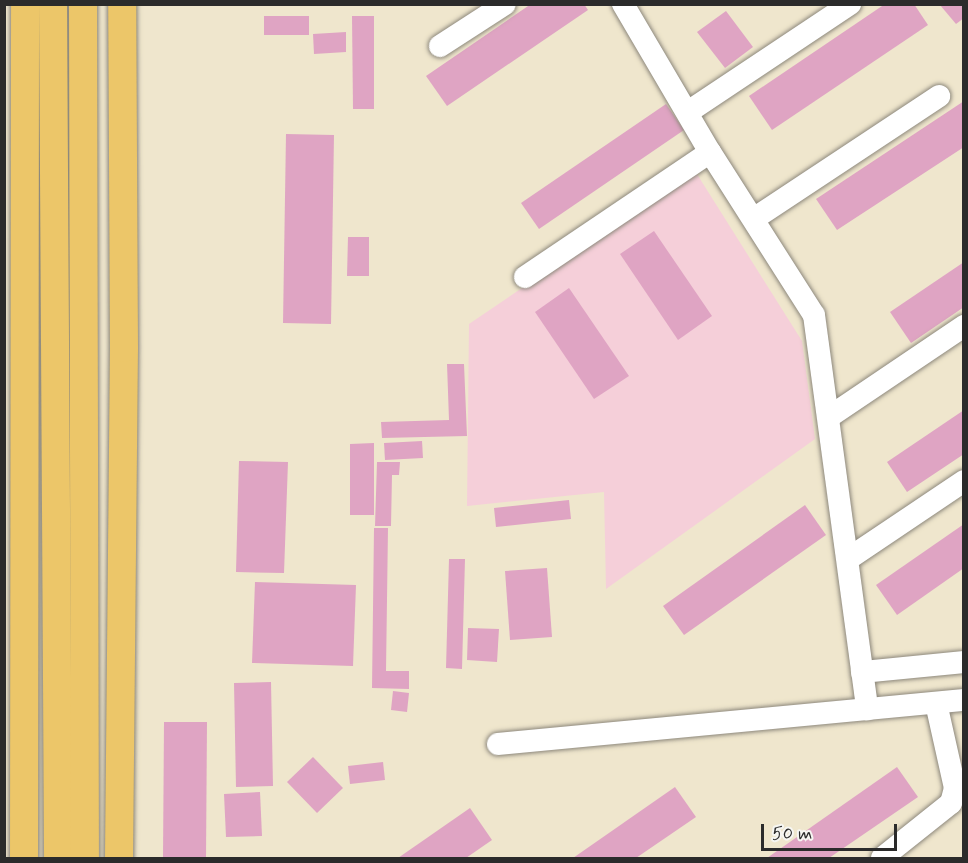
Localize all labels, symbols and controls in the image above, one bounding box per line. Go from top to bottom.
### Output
scale bar [764,812,900,850]
text: 50 m [772,822,812,846]

